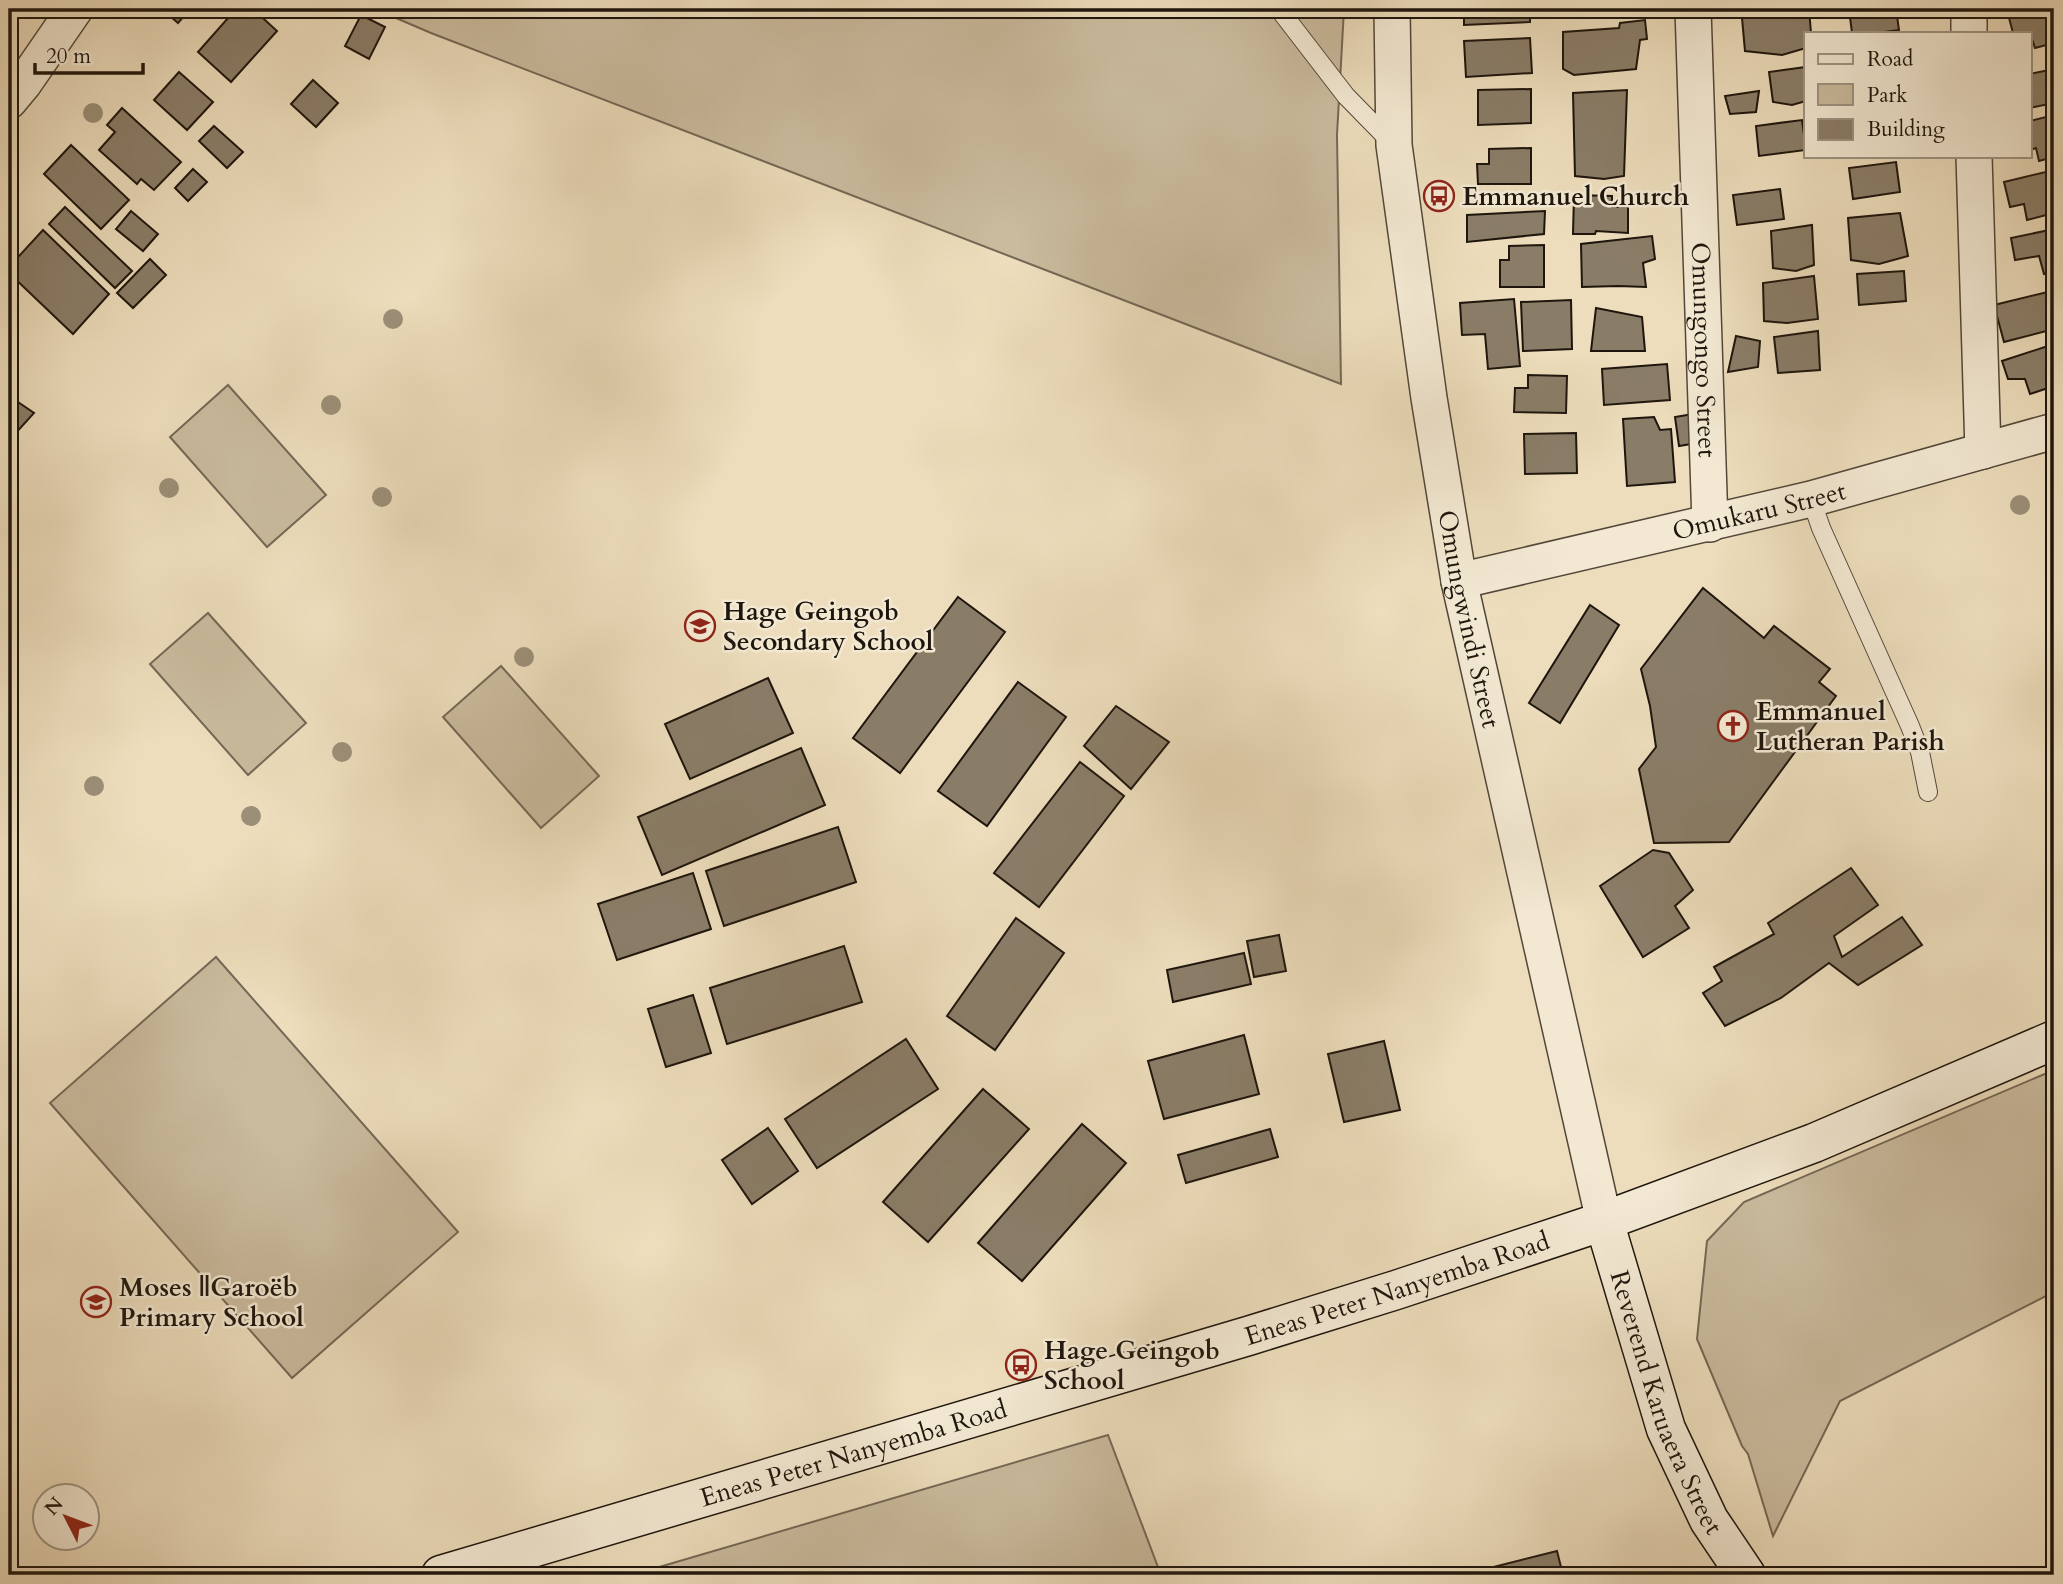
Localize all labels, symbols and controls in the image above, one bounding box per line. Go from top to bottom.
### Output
scale bar [35,32,144,76]
legend [1804,32,2032,158]
text: 20 m [46,42,91,71]
text: Road [1867,45,1913,74]
text: Park [1867,81,1908,110]
text: Building [1867,115,1945,144]
bus stop icon: Emmanuel Church [1422,179,1456,213]
place label: Emmanuel Church [1462,179,1689,214]
street label: Omungongo Street [1683,242,1725,458]
street label: Omukaru Street [1669,473,1850,548]
street label: Omungwindi Street [1430,507,1509,731]
place label: Hage Geingob Secondary School [723,594,934,659]
school or university icon: Hage Geingob Secondary School [683,609,717,643]
place label: Emmanuel Lutheran Parish [1756,694,1945,759]
church icon: Emmanuel Lutheran Parish [1716,709,1750,743]
street label: Eneas Peter Nanyemba Road [1240,1223,1554,1354]
street label: Reverend Karuaera Street [1602,1266,1731,1541]
place label: Moses ǁGaroëb Primary School [119,1270,304,1335]
school or university icon: Moses ǁGaroëb Primary School [79,1285,113,1319]
place label: Hage Geingob School [1044,1333,1220,1398]
bus stop icon: Hage Geingob School [1004,1348,1038,1382]
street label: Eneas Peter Nanyemba Road [696,1391,1011,1515]
north arrow [32,1482,102,1552]
text: N [39,1491,70,1521]

